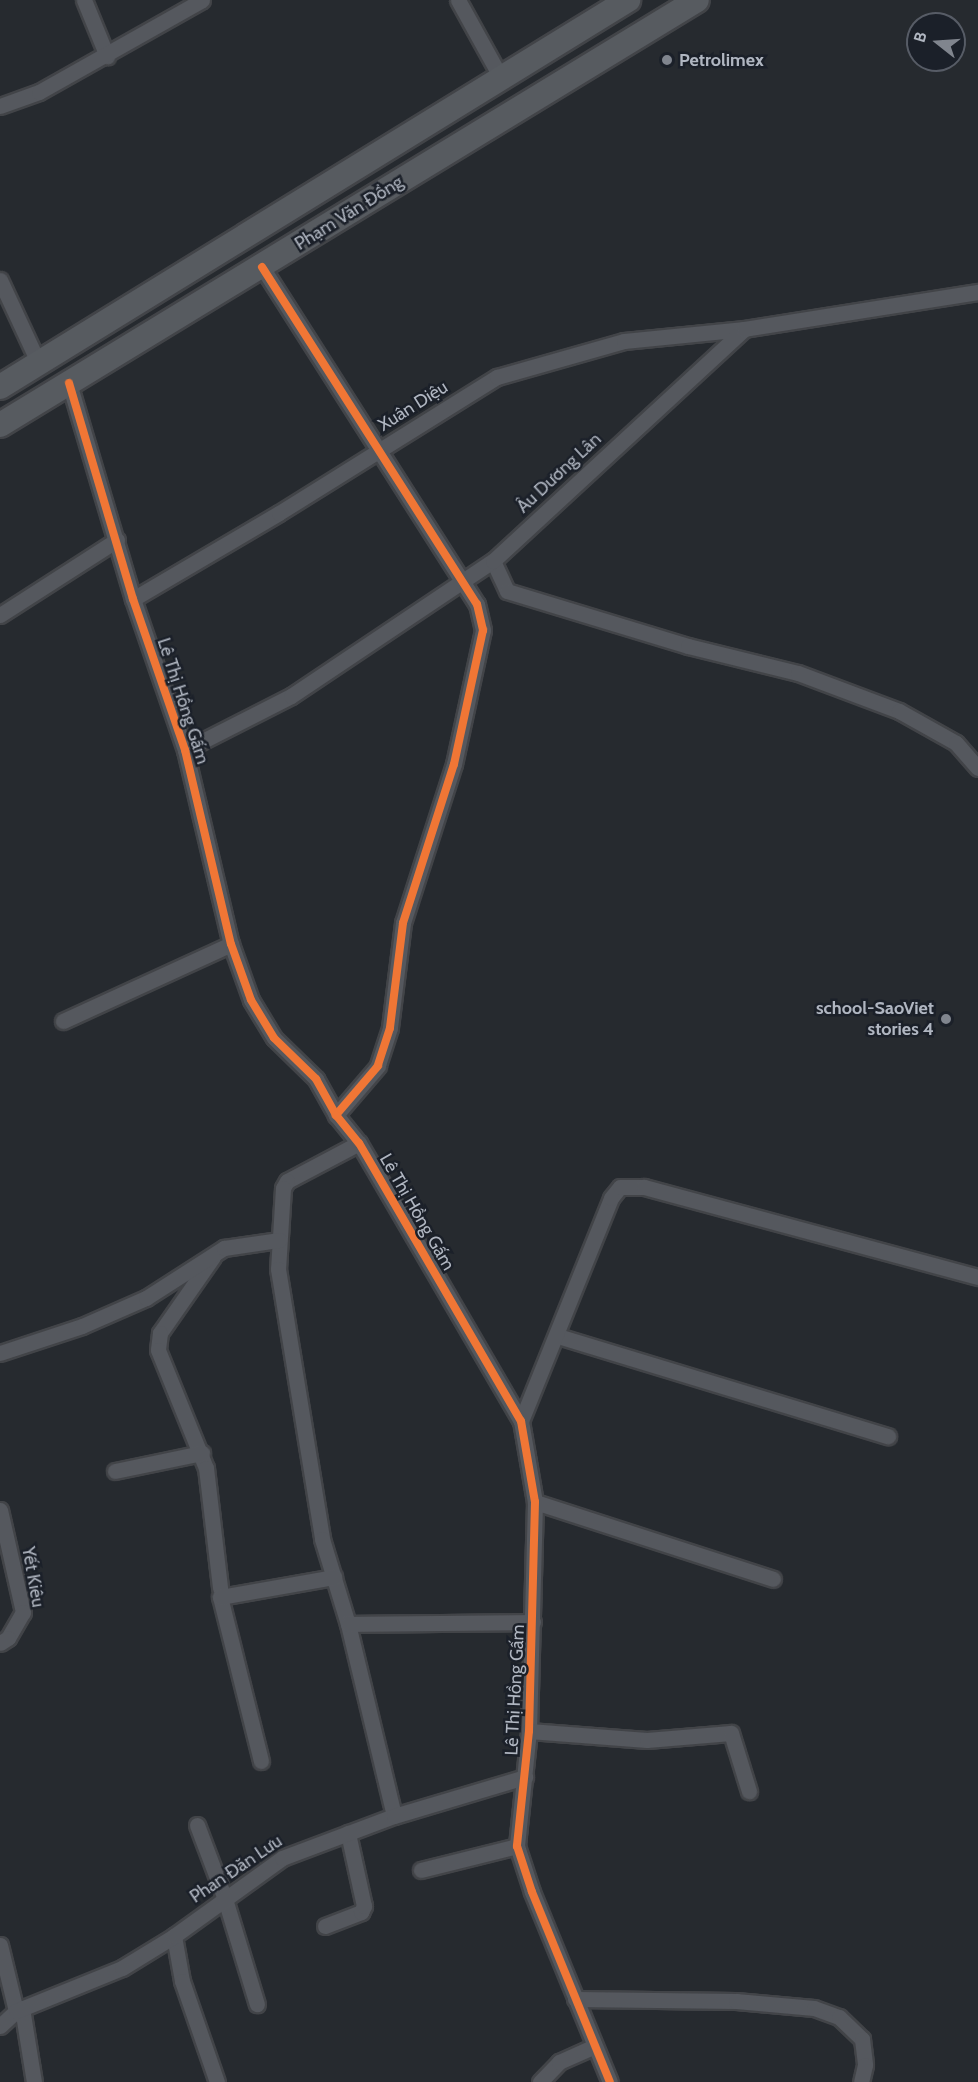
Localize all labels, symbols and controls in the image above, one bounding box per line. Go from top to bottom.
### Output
north arrow [906,12,966,72]
text: B [910,30,931,45]
place label: Petrolimex [679,49,764,71]
marker: Petrolimex [660,53,674,67]
street label: Phạm Văn Đồng [291,171,407,255]
street label: Xuân Diệu [374,376,452,436]
street label: Âu Dương Lân [512,428,606,518]
street label: Lê Thị Hồng Gấm [152,635,214,767]
place label: school-SaoViet stories 4 [816,998,934,1040]
marker: school-SaoViet stories 4 [939,1012,953,1026]
street label: Lê Thị Hồng Gấm [375,1150,459,1274]
street label: Yết Kiêu [17,1545,49,1609]
street label: Lê Thị Hồng Gấm [501,1624,529,1756]
street label: Phan Đăn Lưu [186,1830,286,1908]

